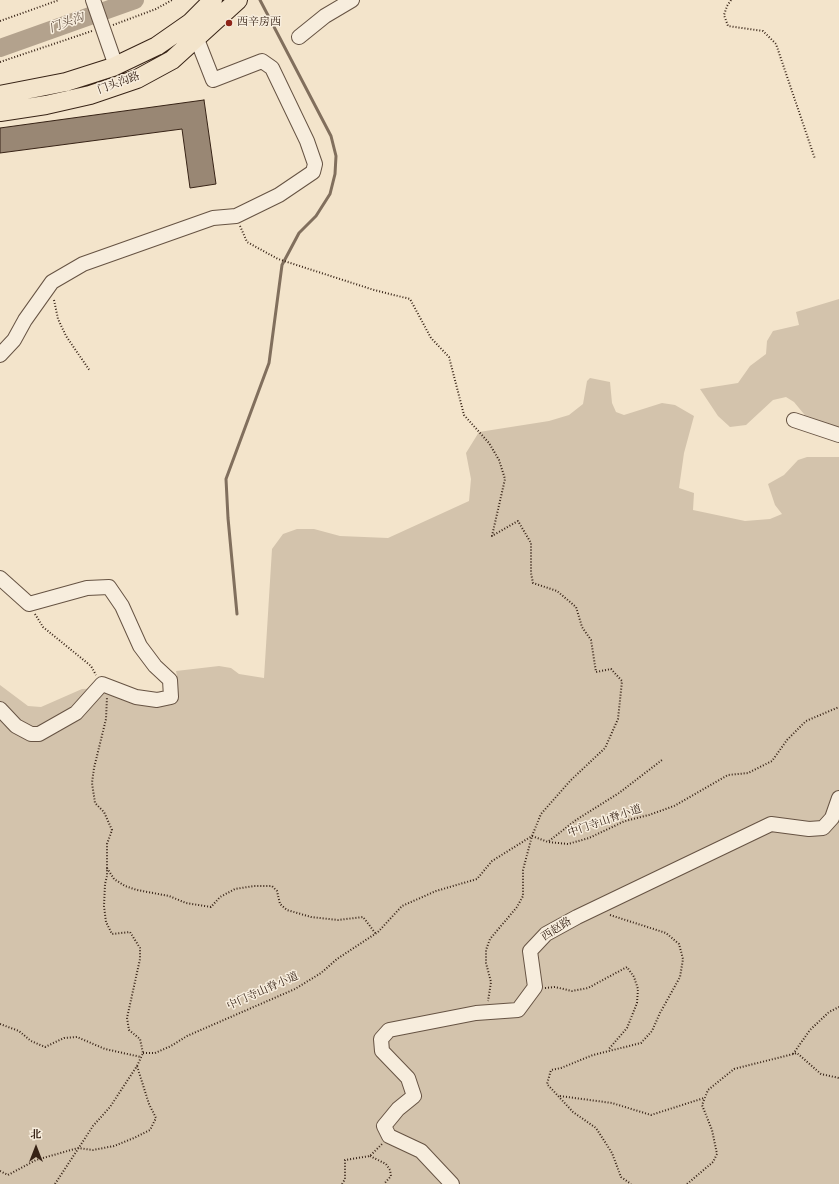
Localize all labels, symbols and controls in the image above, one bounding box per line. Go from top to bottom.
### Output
water label: 门头沟 [48,11,86,37]
place label: 西辛房西 [237,16,281,30]
marker: 西辛房西 [224,18,234,28]
street label: 门头沟路 [96,70,142,98]
street label: 中门寺山脊小道 [566,803,644,841]
street label: 西赵路 [540,915,574,945]
street label: 中门寺山脊小道 [225,970,301,1014]
north arrow [16,1128,56,1168]
text: 北 [31,1128,42,1143]

